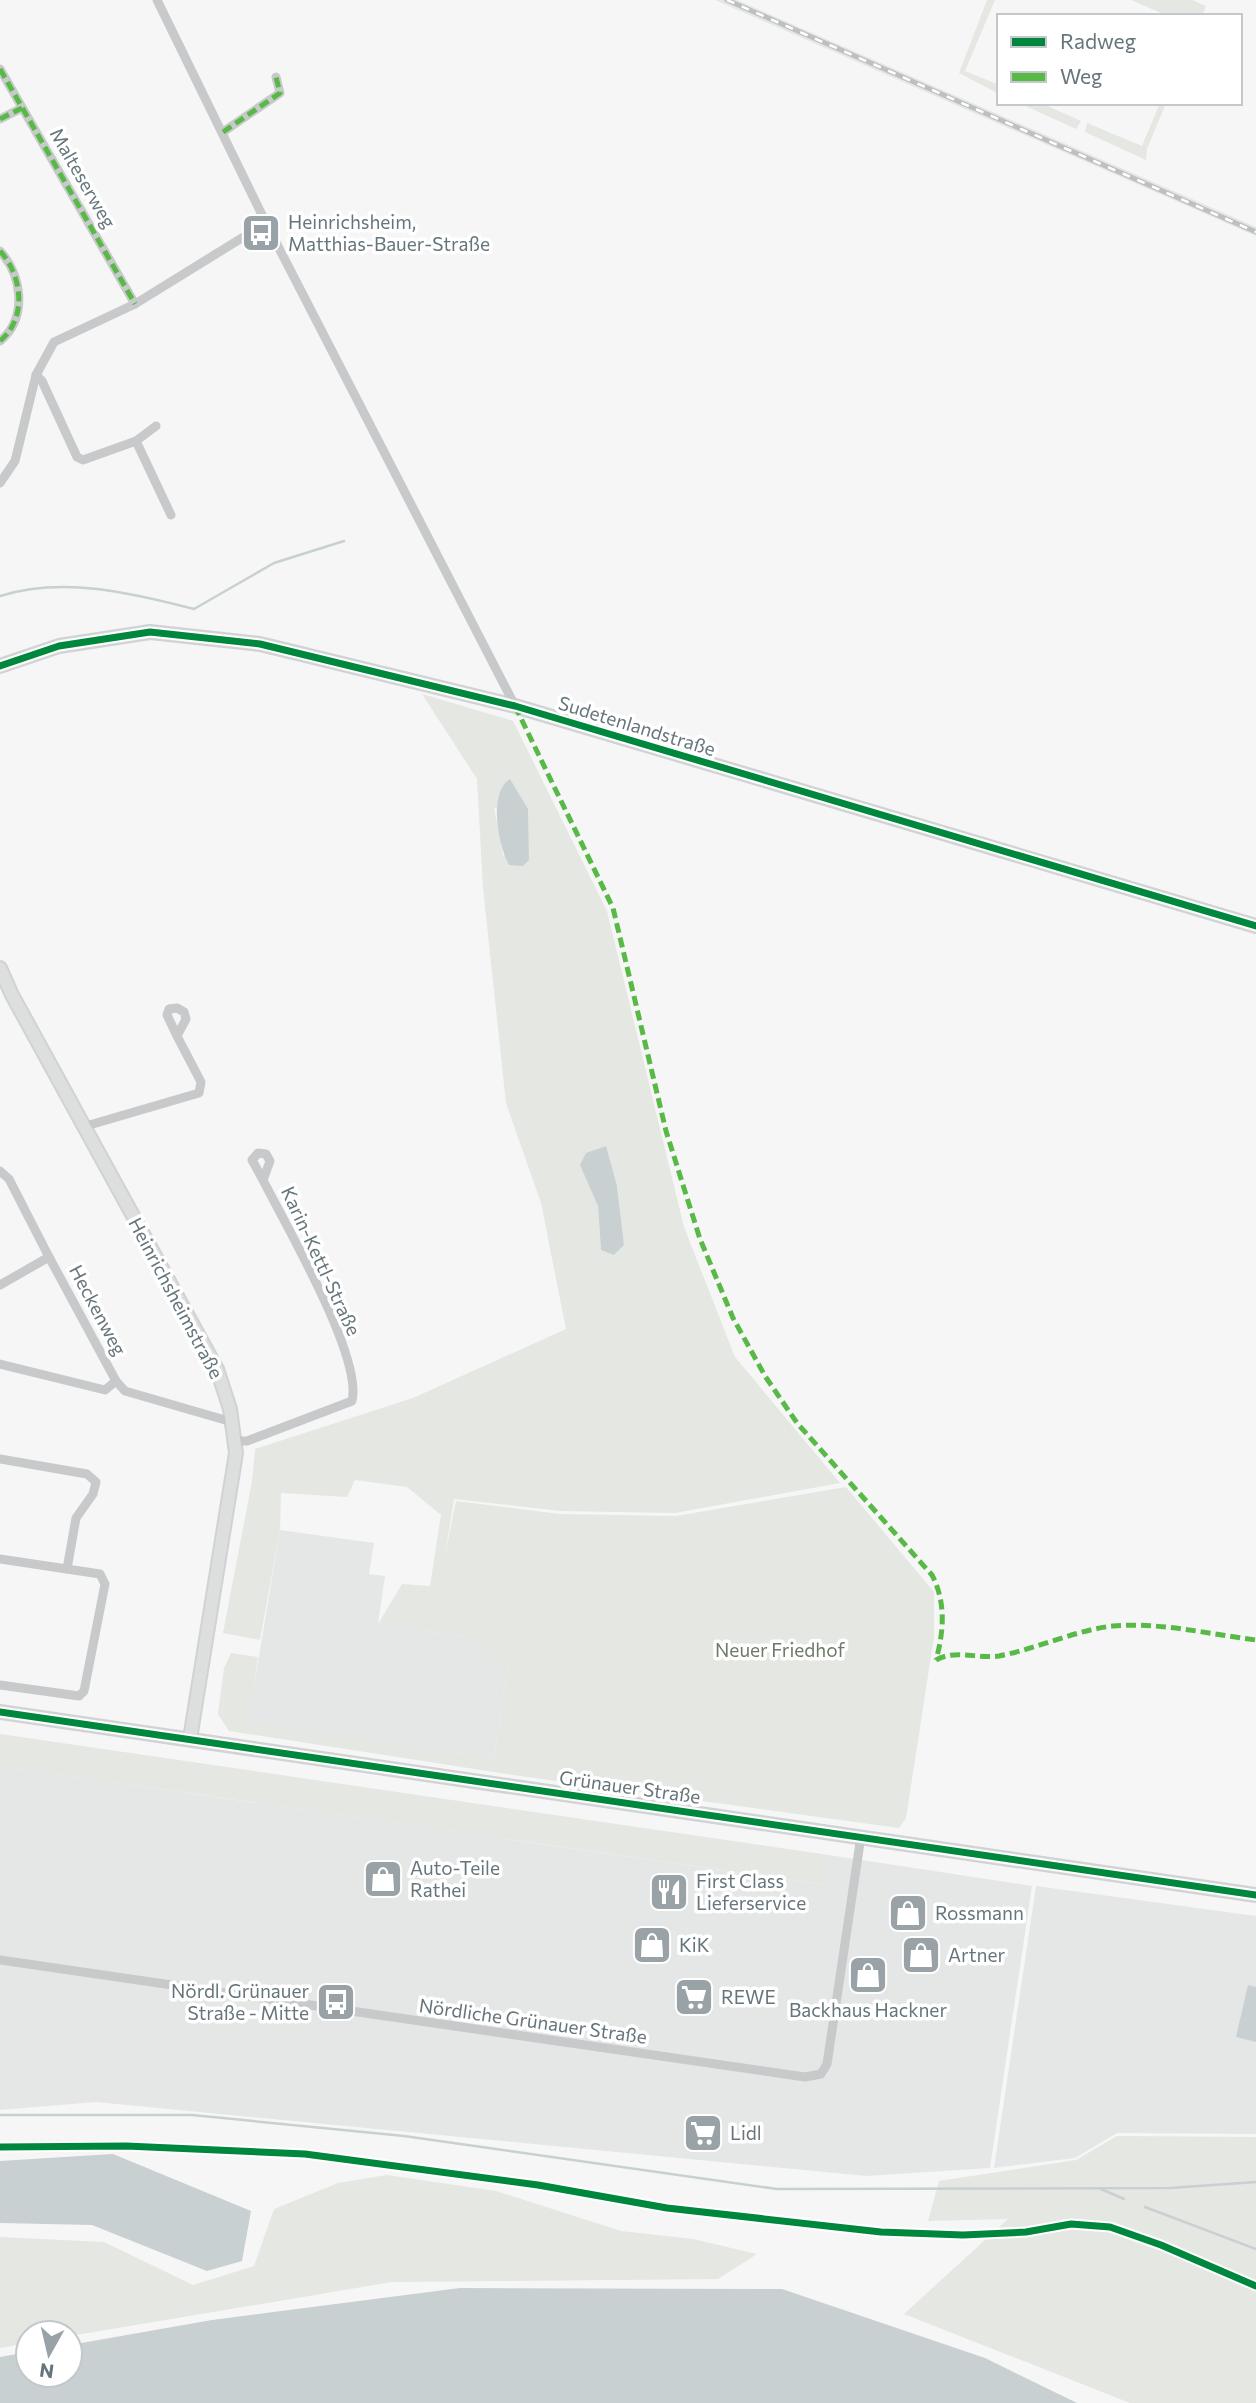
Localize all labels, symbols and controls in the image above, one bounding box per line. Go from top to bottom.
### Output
legend [997,14,1242,105]
text: Radweg [1060,28,1136,53]
text: Weg [1060,63,1102,88]
street label: Malteserweg [45,124,121,232]
place label: Heinrichsheim, Matthias-Bauer-Straße [288,210,490,255]
bus stop icon: Heinrichsheim, Matthias-Bauer-Straße [240,212,282,254]
street label: Sudetenlandstraße [556,691,718,760]
street label: Karin-Kettl-Straße [277,1182,366,1339]
street label: Heinrichsheimstraße [124,1213,229,1382]
street label: Heckenweg [65,1260,132,1359]
park label: Neuer Friedhof [715,1638,845,1661]
street label: Grünauer Straße [558,1765,702,1808]
place label: Auto-Teile Rathei [410,1856,500,1901]
shop icon: Auto-Teile Rathei [362,1858,404,1900]
place label: First Class Lieferservice [696,1869,806,1914]
restaurant icon: First Class Lieferservice [648,1871,690,1913]
shop icon: Rossmann [887,1892,929,1934]
place label: Rossmann [935,1901,1024,1924]
shop icon: KiK [631,1924,673,1966]
place label: KiK [679,1933,710,1956]
shop icon: Artner [900,1934,942,1976]
place label: Artner [948,1943,1005,1966]
shop icon: Backhaus Hackner [847,1954,889,1996]
supermarket icon: REWE [673,1976,715,2018]
place label: Nördl. Grünauer Straße - Mitte [171,1979,309,2024]
bus stop icon: Nördl. Grünauer Straße - Mitte [315,1981,357,2023]
place label: REWE [721,1985,776,2008]
street label: Nördliche Grünauer Straße [418,1993,649,2048]
place label: Backhaus Hackner [789,1998,947,2021]
supermarket icon: Lidl [682,2112,724,2154]
place label: Lidl [730,2121,762,2144]
north arrow [14,2319,84,2389]
text: N [38,2359,55,2384]

